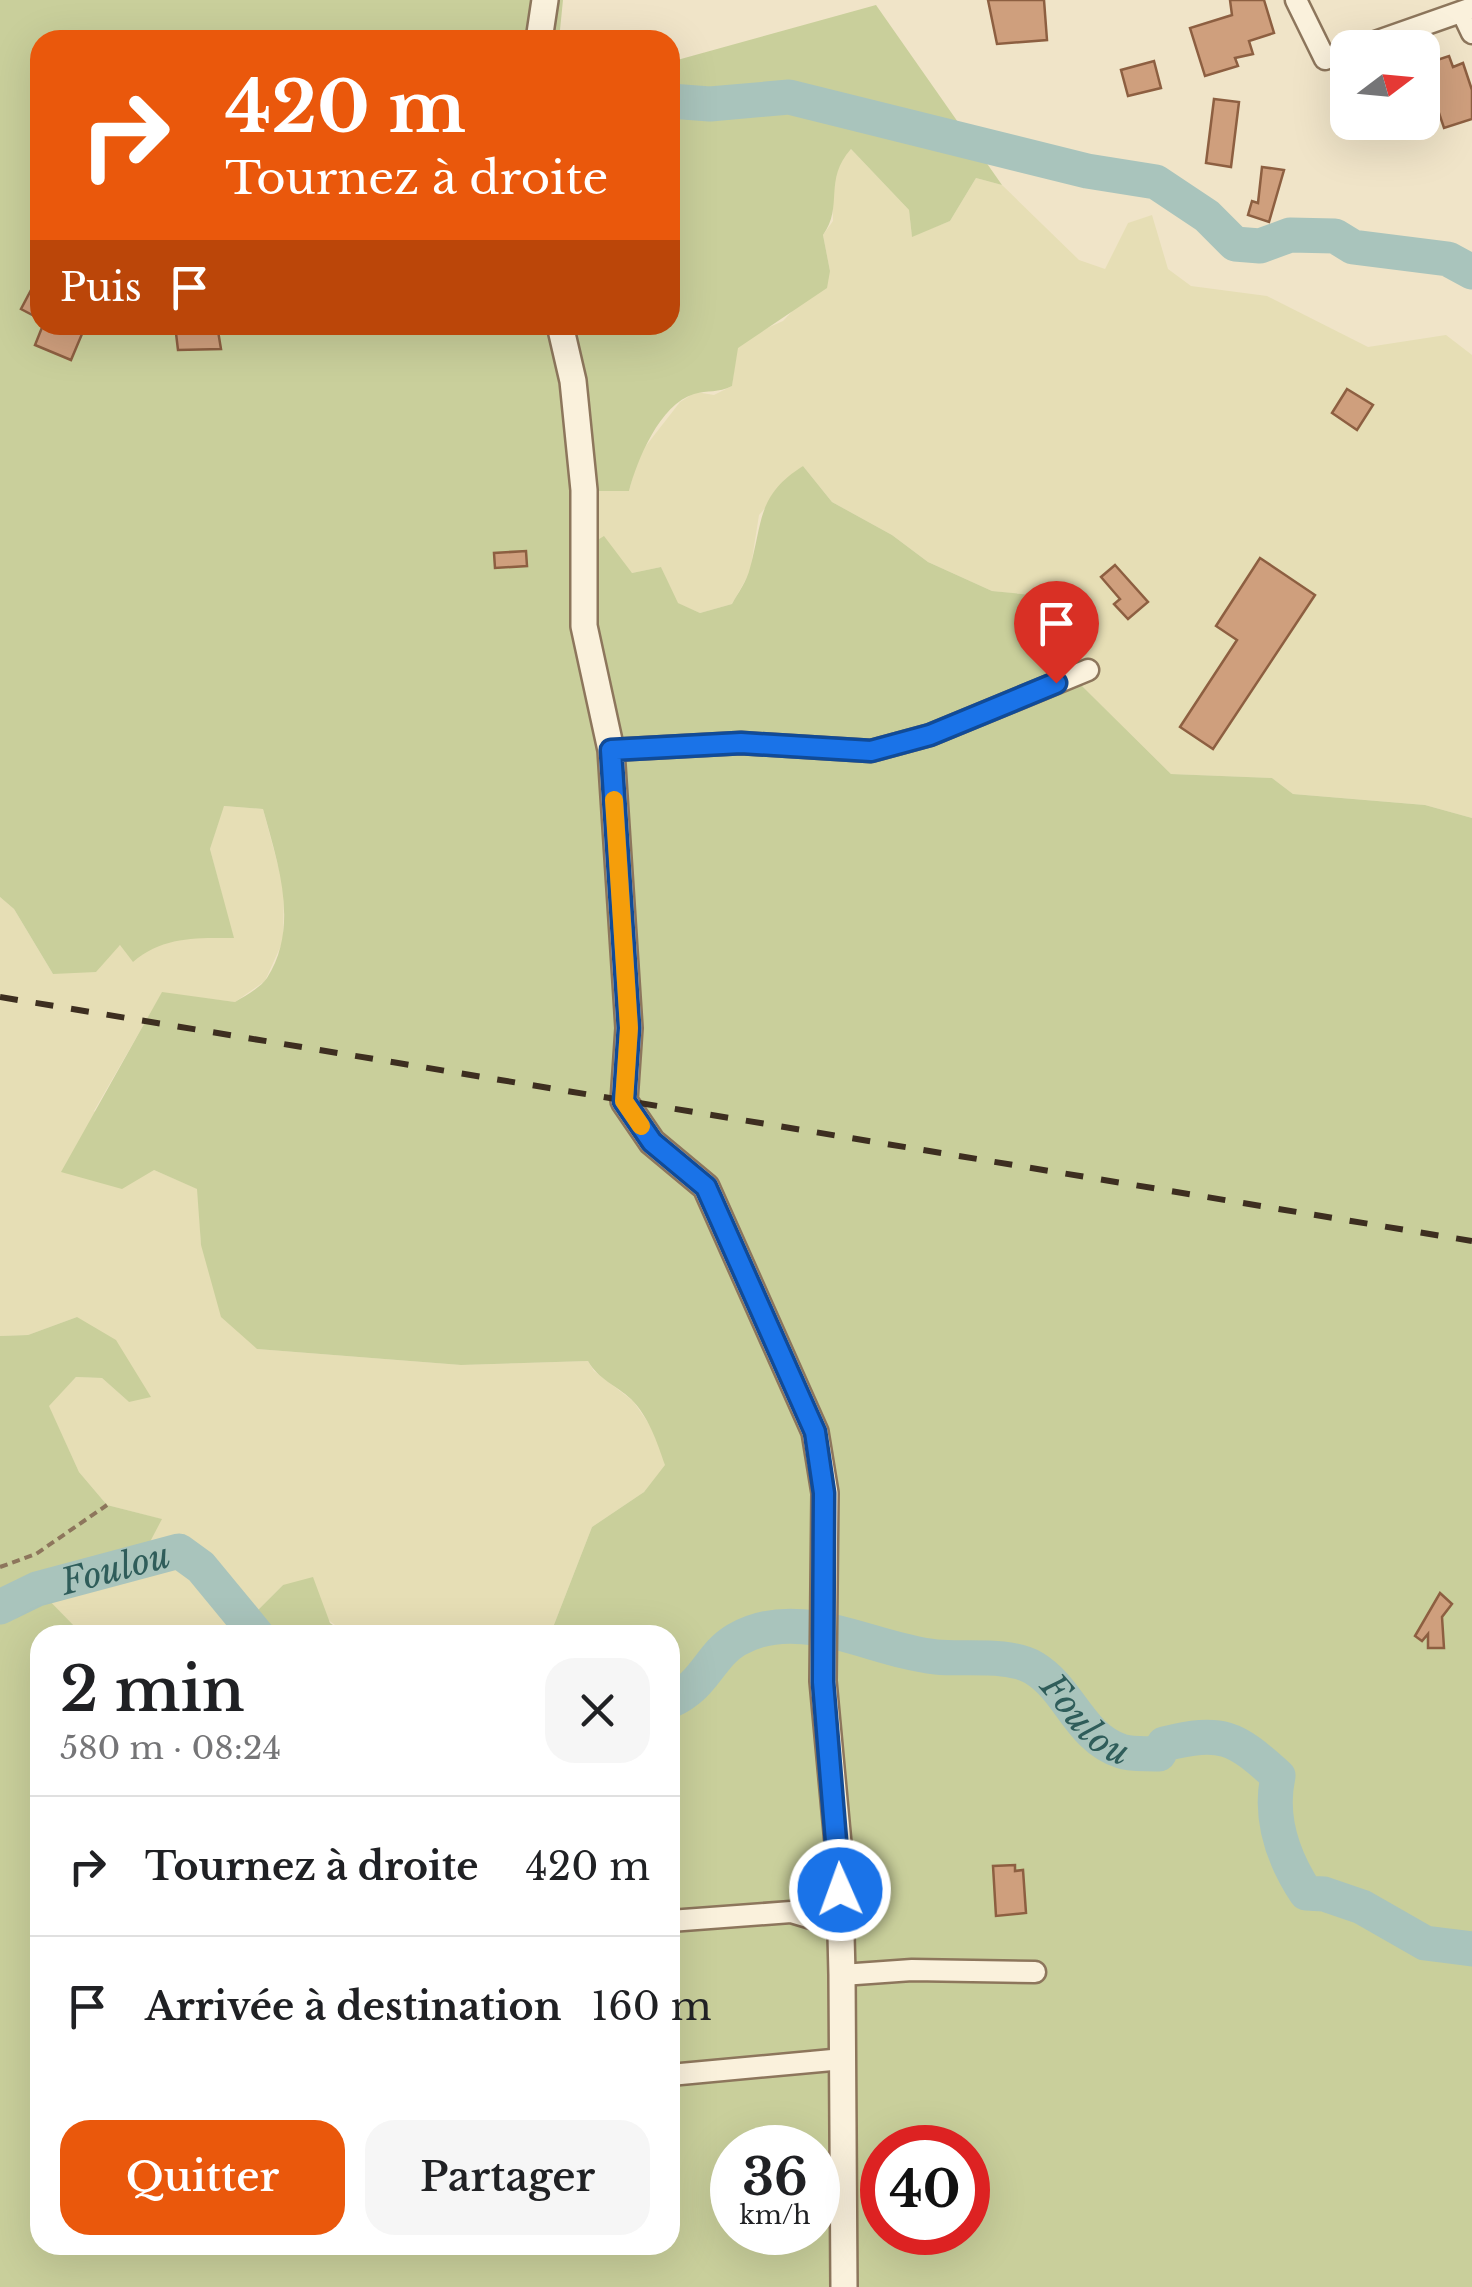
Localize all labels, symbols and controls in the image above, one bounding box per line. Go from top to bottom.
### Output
north arrow [1330,30,1440,140]
map controls [1330,30,1440,140]
text: 420 m [225,64,466,151]
icon: right [60,70,190,200]
text: Tournez à droite [225,150,608,206]
icon: arrive [162,260,217,315]
text: Puis [60,264,142,311]
pin [1014,581,1099,684]
icon: arrive [1029,596,1084,651]
water label: Foulou [55,1533,174,1604]
text: 2 min [60,1653,245,1727]
button: close [545,1658,650,1763]
water label: Foulou [1032,1664,1136,1774]
text: 580 m · 08:24 [60,1728,281,1768]
position arrow [788,1838,892,1942]
icon: right [60,1839,115,1894]
text: Tournez à droite [145,1843,478,1890]
text: 420 m [526,1843,650,1890]
icon: arrive [60,1979,115,2034]
text: Arrivée à destination [145,1983,561,2030]
text: 160 m [591,1983,711,2030]
button: Quitter [60,2120,345,2235]
button: Partager [365,2120,650,2235]
speed limit sign: 40 [860,2125,990,2255]
text: 36 [742,2146,808,2209]
text: km/h [740,2200,810,2231]

